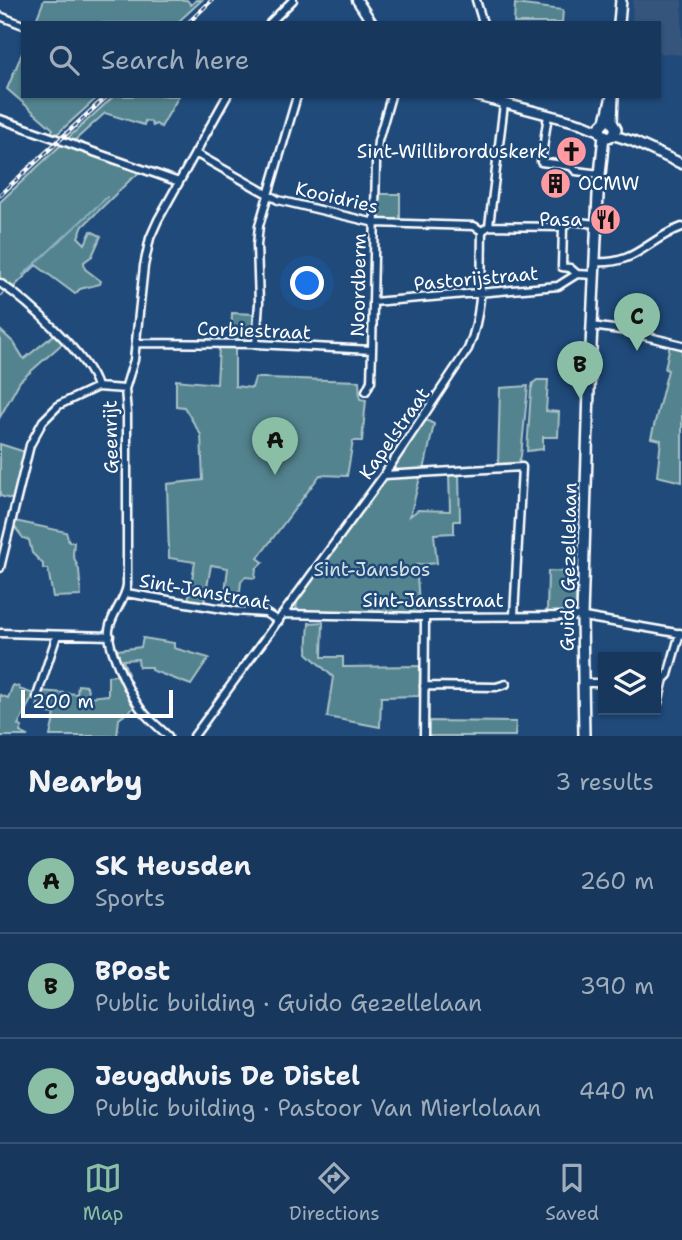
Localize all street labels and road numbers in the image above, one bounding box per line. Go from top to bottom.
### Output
street label: Kooidries [293,176,381,219]
street label: Noordberm [345,233,372,337]
street label: Pastorijstraat [413,261,539,296]
street label: Corbiestraat [197,316,311,345]
street label: Kapelstraat [353,382,435,484]
street label: Geenrijt [97,400,124,474]
street label: Guido Gezellelaan [555,482,582,652]
street label: Sint-Janstraat [137,568,272,615]
street label: Sint-Jansstraat [362,588,504,613]

